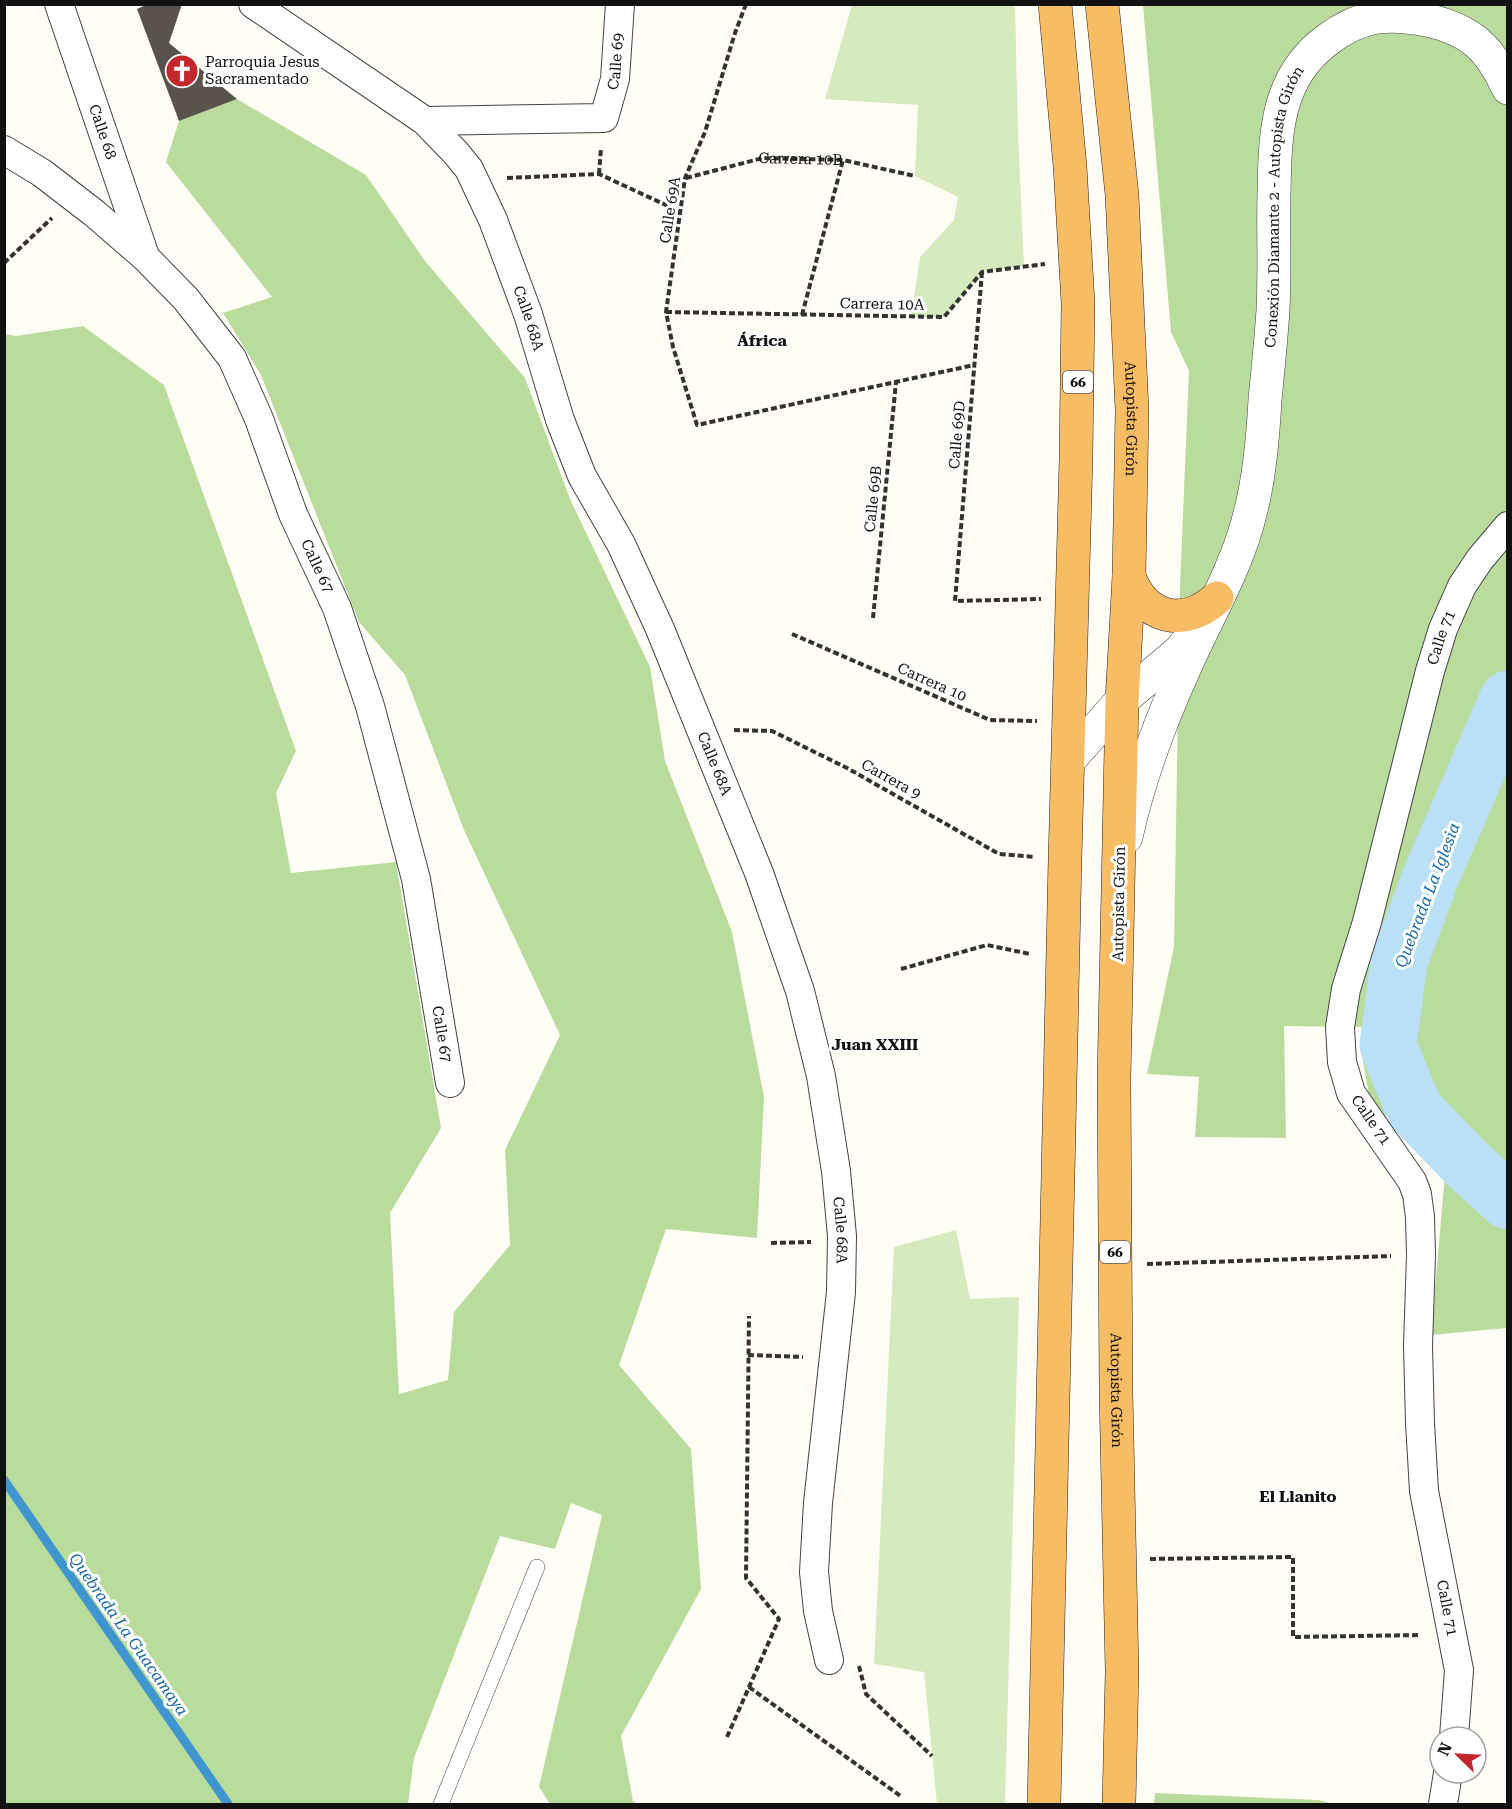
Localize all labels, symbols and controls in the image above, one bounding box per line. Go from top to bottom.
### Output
street label: Calle 69 [603,33,627,92]
church icon: Parroquia Jesus Sacramentado [164,53,200,89]
place label: Parroquia Jesus Sacramentado [205,53,319,88]
street label: Conexión Diamante 2 - Autopista Girón [1261,62,1308,349]
street label: Calle 68 [85,102,120,162]
street label: Carrera 10B [758,149,843,169]
street label: Calle 69A [656,175,684,245]
street label: Calle 68A [509,283,548,353]
street label: Carrera 10A [840,294,925,314]
district label: África [737,331,787,350]
street label: Autopista Girón [1121,361,1141,477]
road number: 66 [1063,371,1093,393]
street label: Calle 69D [945,400,969,470]
street label: Calle 69B [861,465,885,533]
street label: Calle 67 [297,536,338,596]
street label: Calle 71 [1423,607,1459,667]
street label: Carrera 10 [895,659,969,705]
street label: Calle 68A [694,729,736,799]
street label: Carrera 9 [858,755,924,803]
water label: Quebrada La Iglesia [1391,820,1464,970]
street label: Autopista Girón [1109,846,1129,962]
street label: Calle 67 [428,1005,455,1064]
district label: Juan XXIII [832,1035,918,1054]
street label: Calle 71 [1347,1091,1395,1149]
street label: Calle 68A [829,1196,851,1265]
road number: 66 [1100,1241,1130,1263]
street label: Autopista Girón [1107,1333,1126,1448]
district label: El Llanito [1259,1487,1337,1506]
water label: Quebrada La Guacamaya [65,1549,192,1720]
street label: Calle 71 [1433,1578,1461,1638]
north arrow [1428,1725,1488,1785]
text: N [1434,1740,1456,1759]

